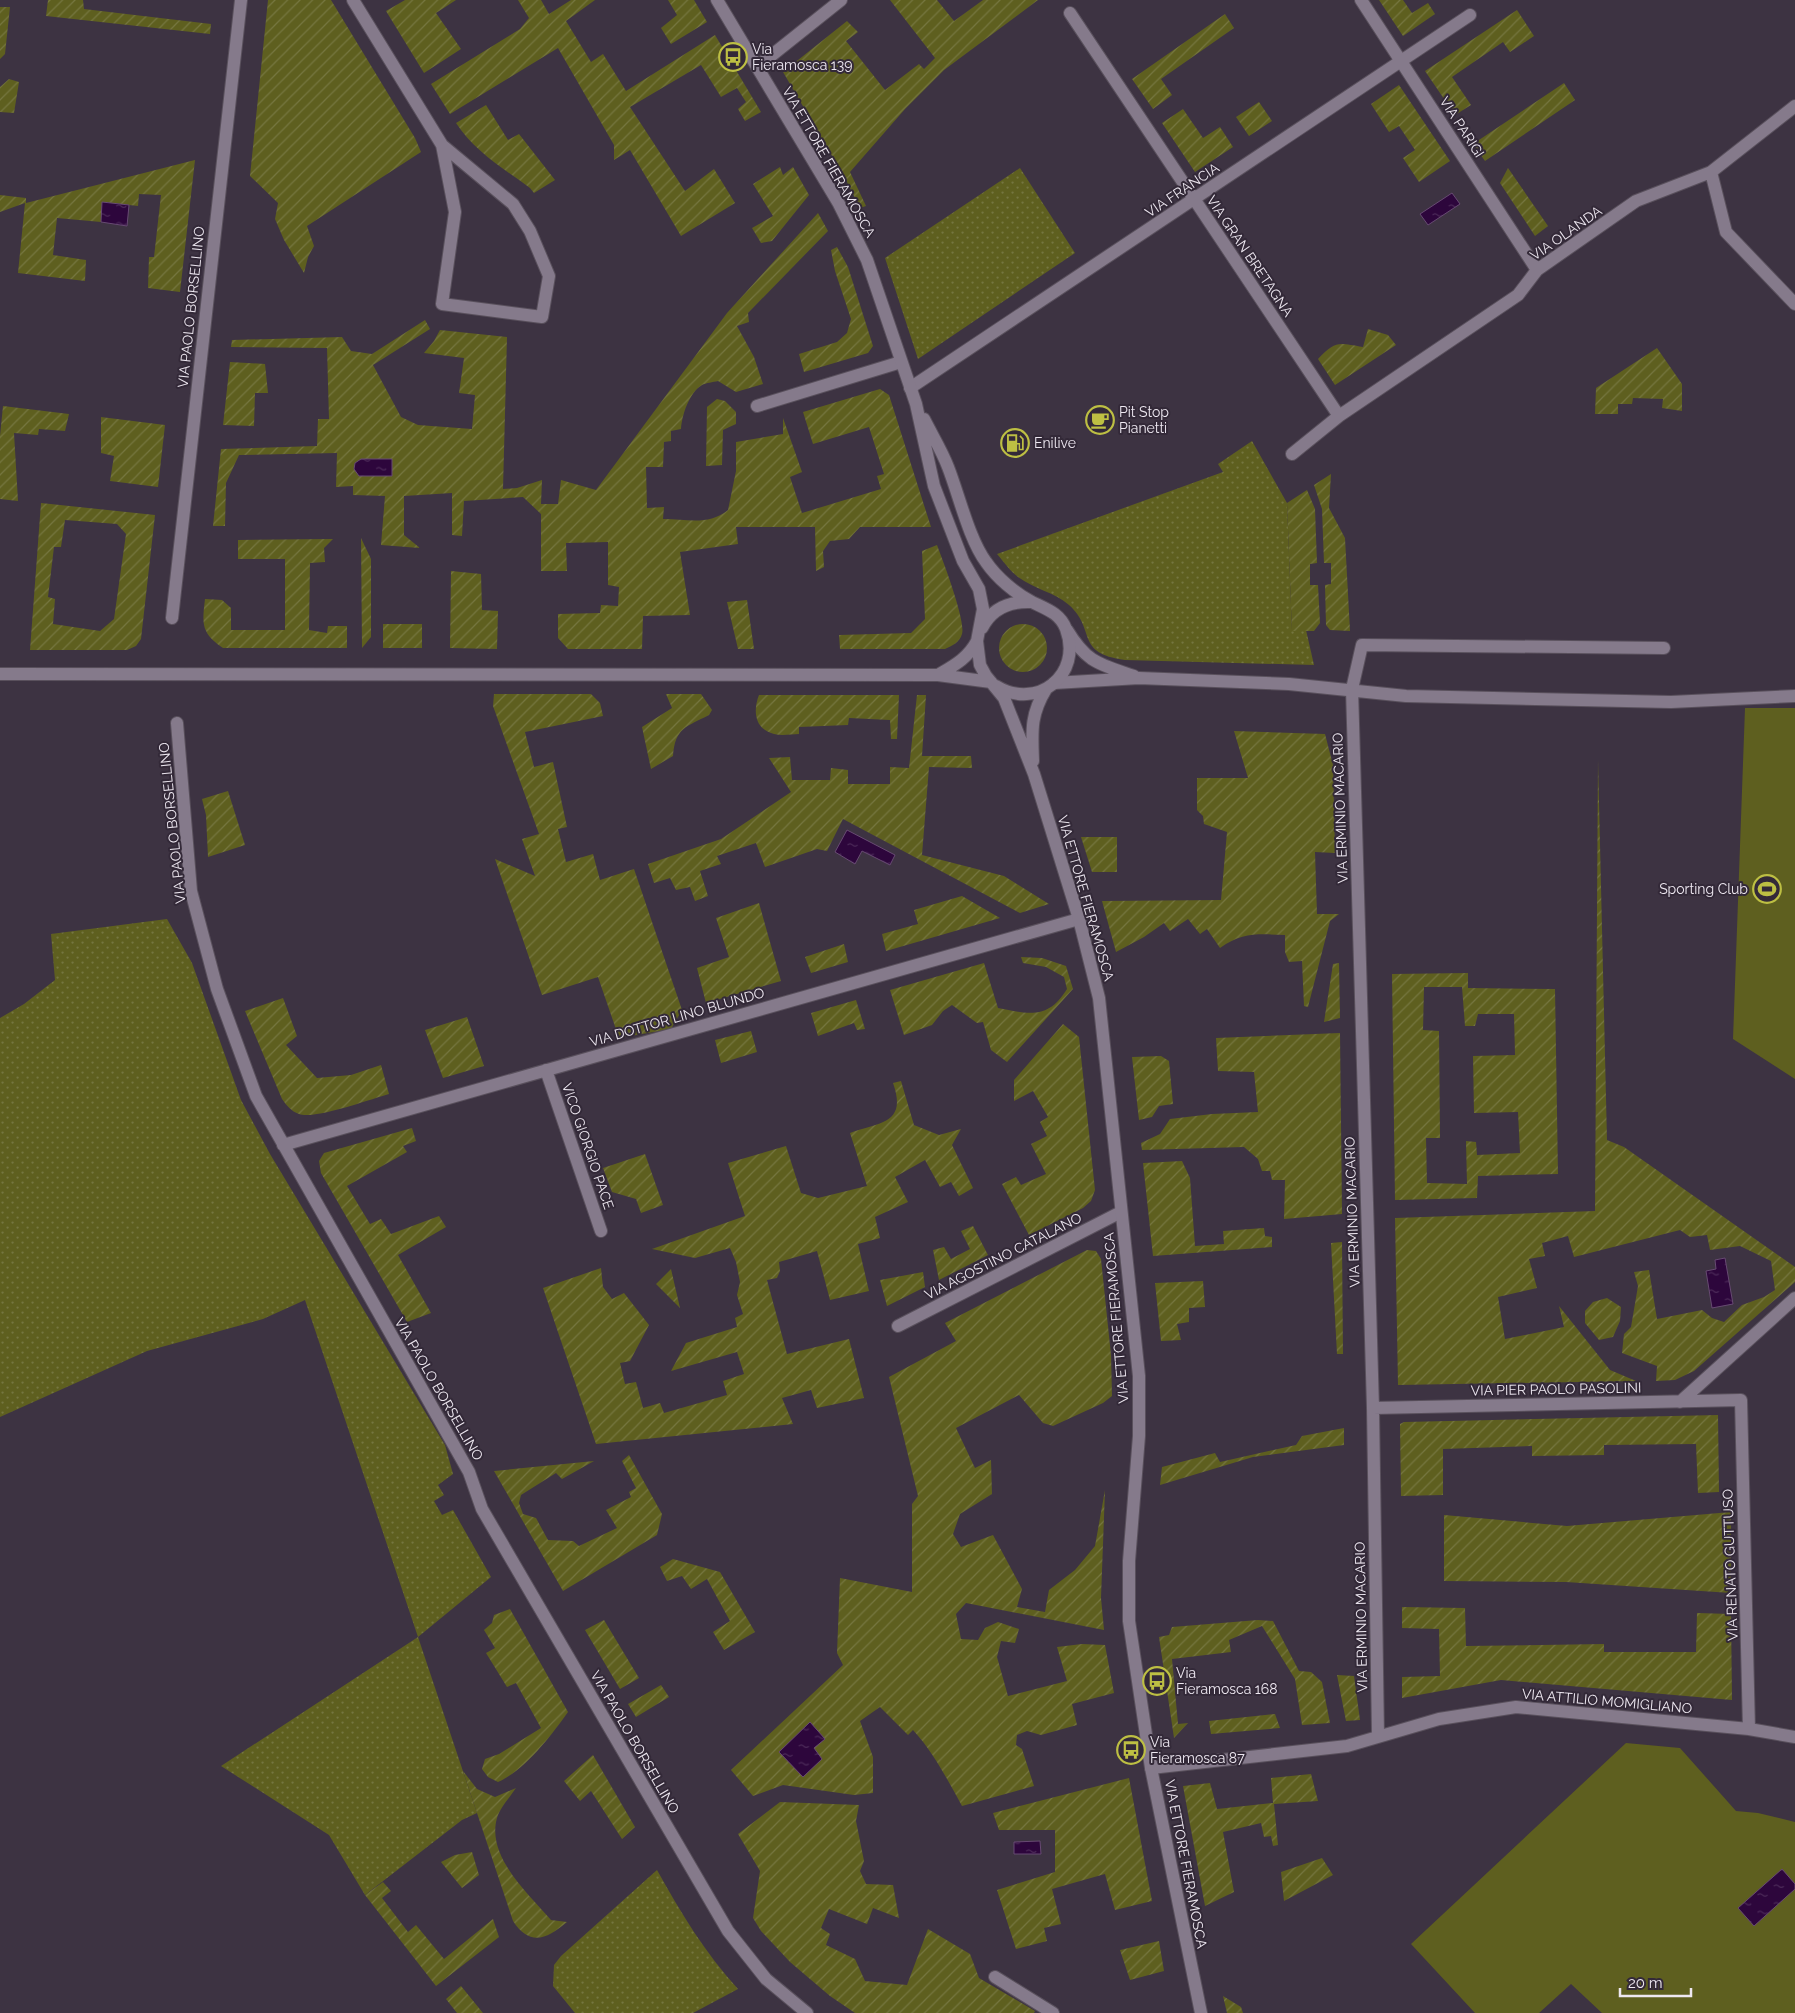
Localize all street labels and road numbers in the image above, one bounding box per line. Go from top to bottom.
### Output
street label: VIA ETTORE FIERAMOSCA [779,84,879,241]
street label: VIA PARIGI [1436,94,1488,160]
street label: VIA FRANCIA [1142,159,1222,221]
street label: VIA GRAN BRETAGNA [1204,192,1297,320]
street label: VIA OLANDA [1527,202,1605,264]
street label: VIA PAOLO BORSELLINO [175,226,207,388]
street label: VIA ERMINIO MACARIO [1329,732,1351,884]
street label: VIA PAOLO BORSELLINO [156,742,188,904]
street label: VIA ETTORE FIERAMOSCA [1055,813,1117,983]
street label: VIA DOTTOR LINO BLUNDO [588,984,766,1050]
street label: VICO GIORGIO PACE [559,1081,617,1211]
street label: VIA ERMINIO MACARIO [1341,1136,1363,1288]
street label: VIA AGOSTINO CATALANO [922,1209,1084,1303]
street label: VIA ETTORE FIERAMOSCA [1101,1231,1131,1404]
street label: VIA PAOLO BORSELLINO [392,1315,486,1463]
street label: VIA PIER PAOLO PASOLINI [1470,1380,1642,1398]
street label: VIA RENATO GUTTUSO [1719,1489,1741,1641]
street label: VIA ERMINIO MACARIO [1352,1541,1370,1693]
street label: VIA PAOLO BORSELLINO [588,1668,682,1816]
street label: VIA ATTILIO MOMIGLIANO [1521,1686,1693,1716]
street label: VIA ETTORE FIERAMOSCA [1162,1778,1210,1950]

